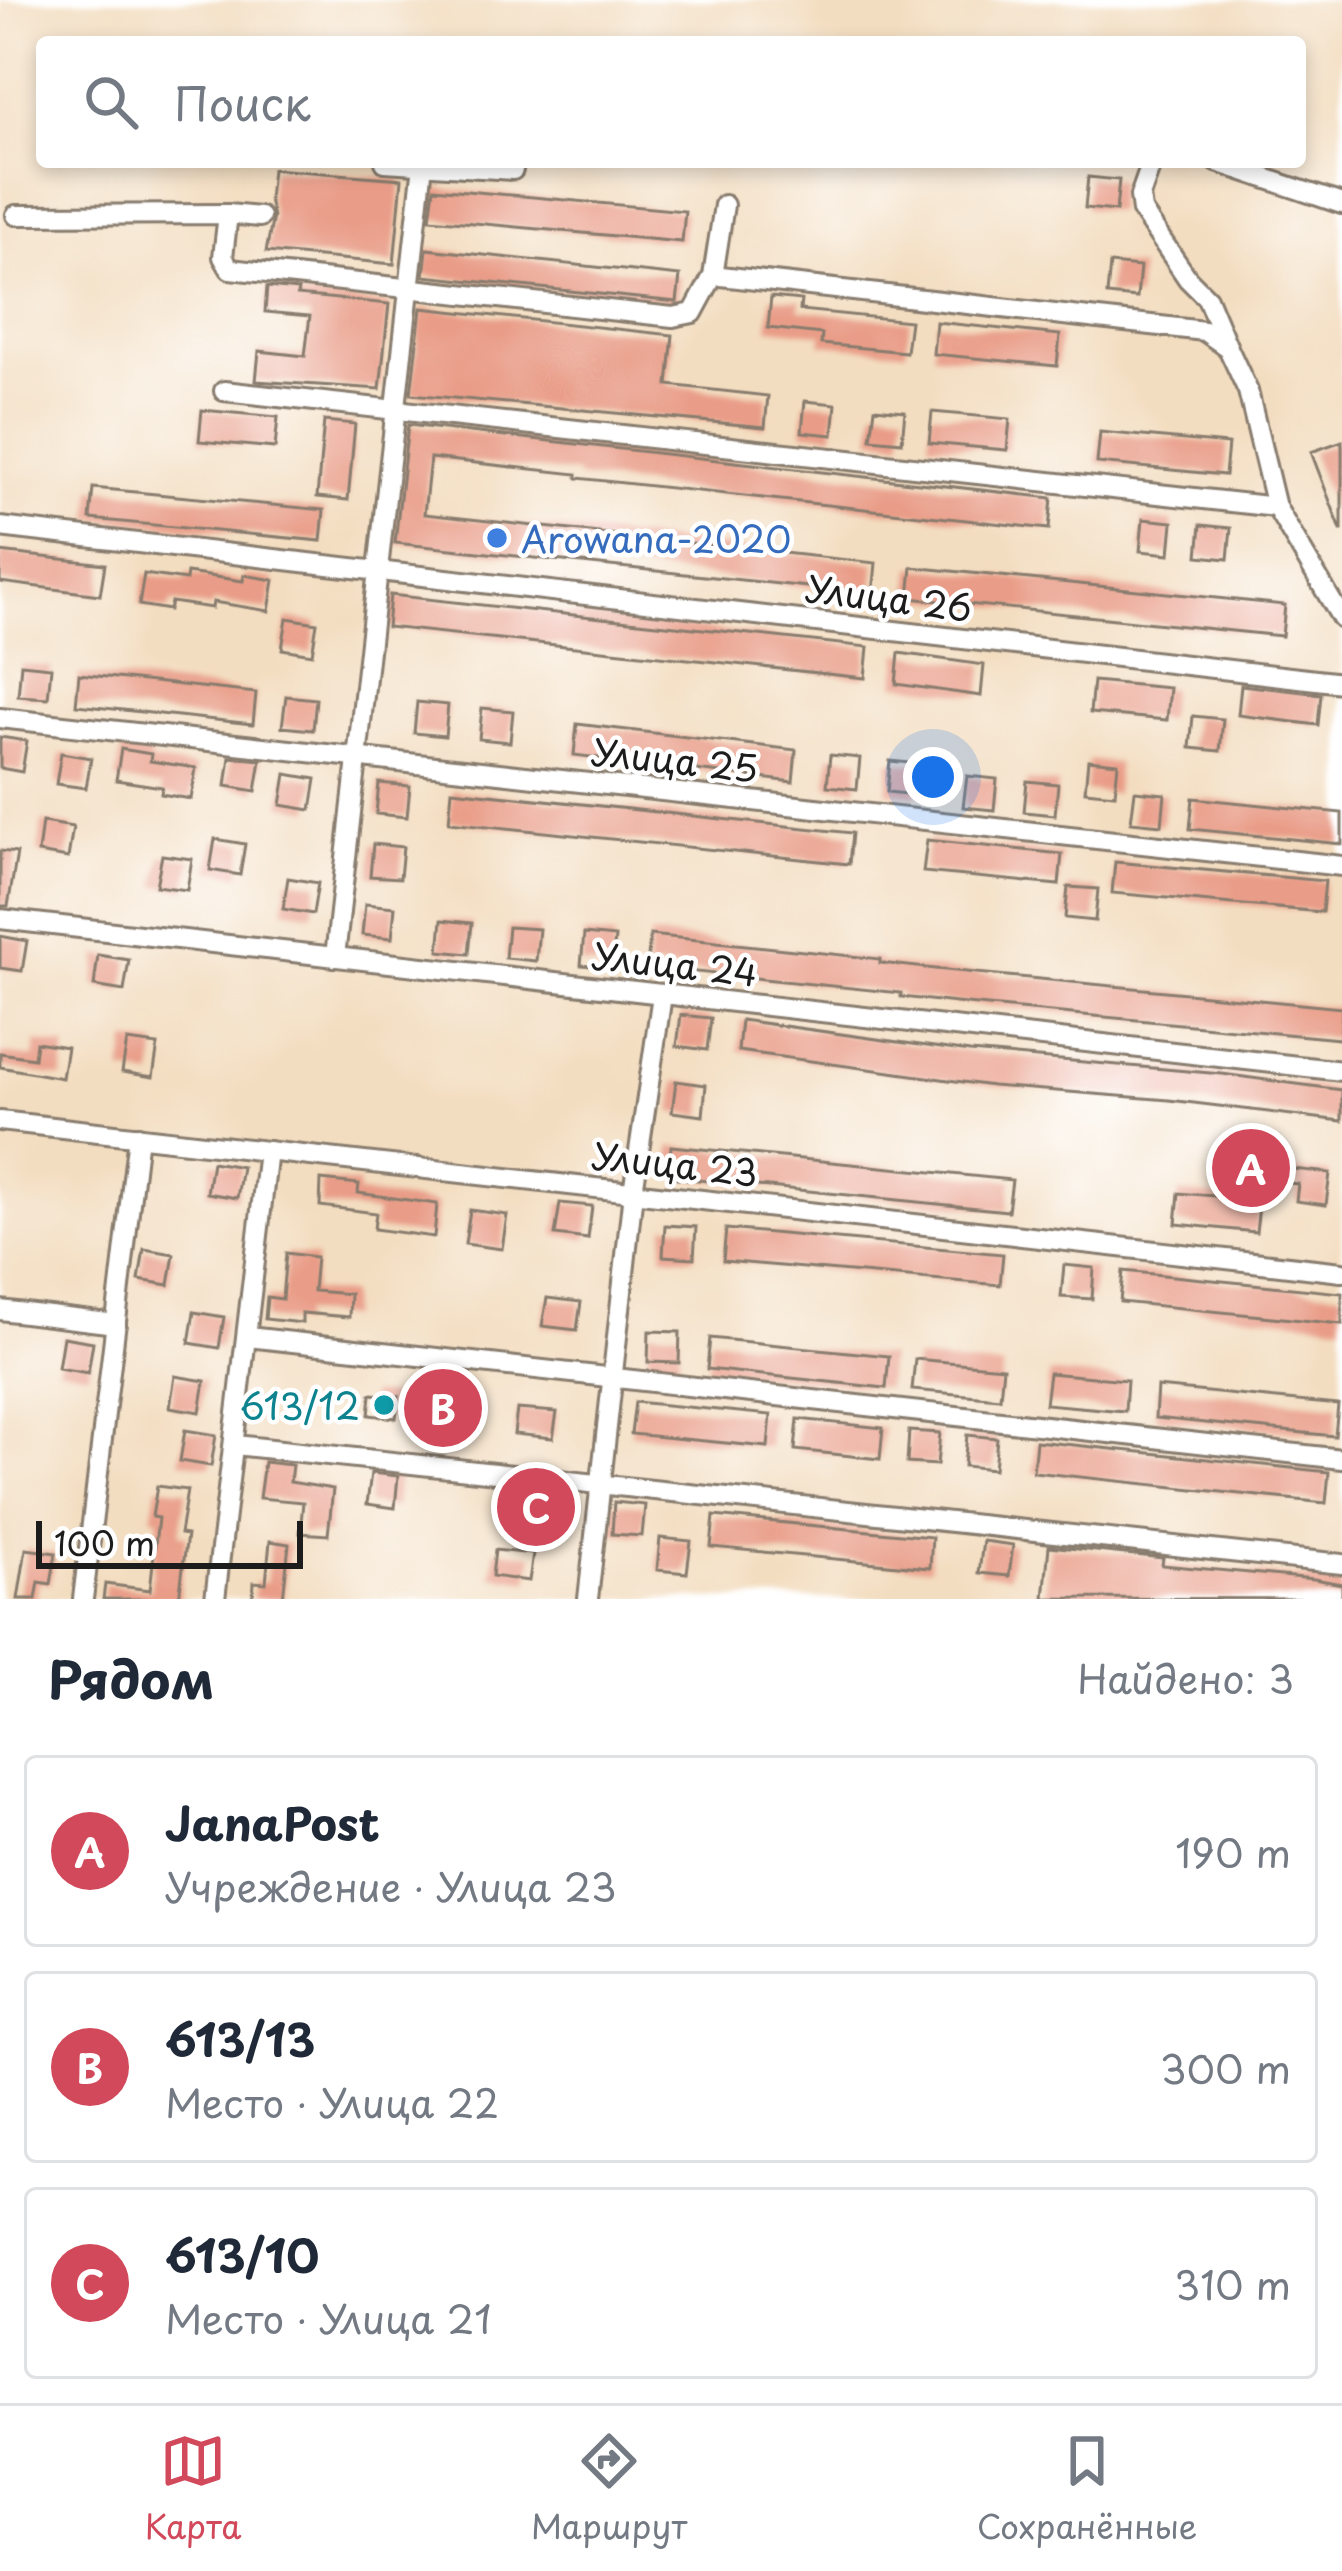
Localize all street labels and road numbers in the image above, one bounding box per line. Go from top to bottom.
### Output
street label: Улица 26 [803,560,975,634]
street label: Улица 25 [589,723,761,795]
street label: Улица 24 [590,927,760,999]
street label: Улица 23 [589,1127,761,1199]

